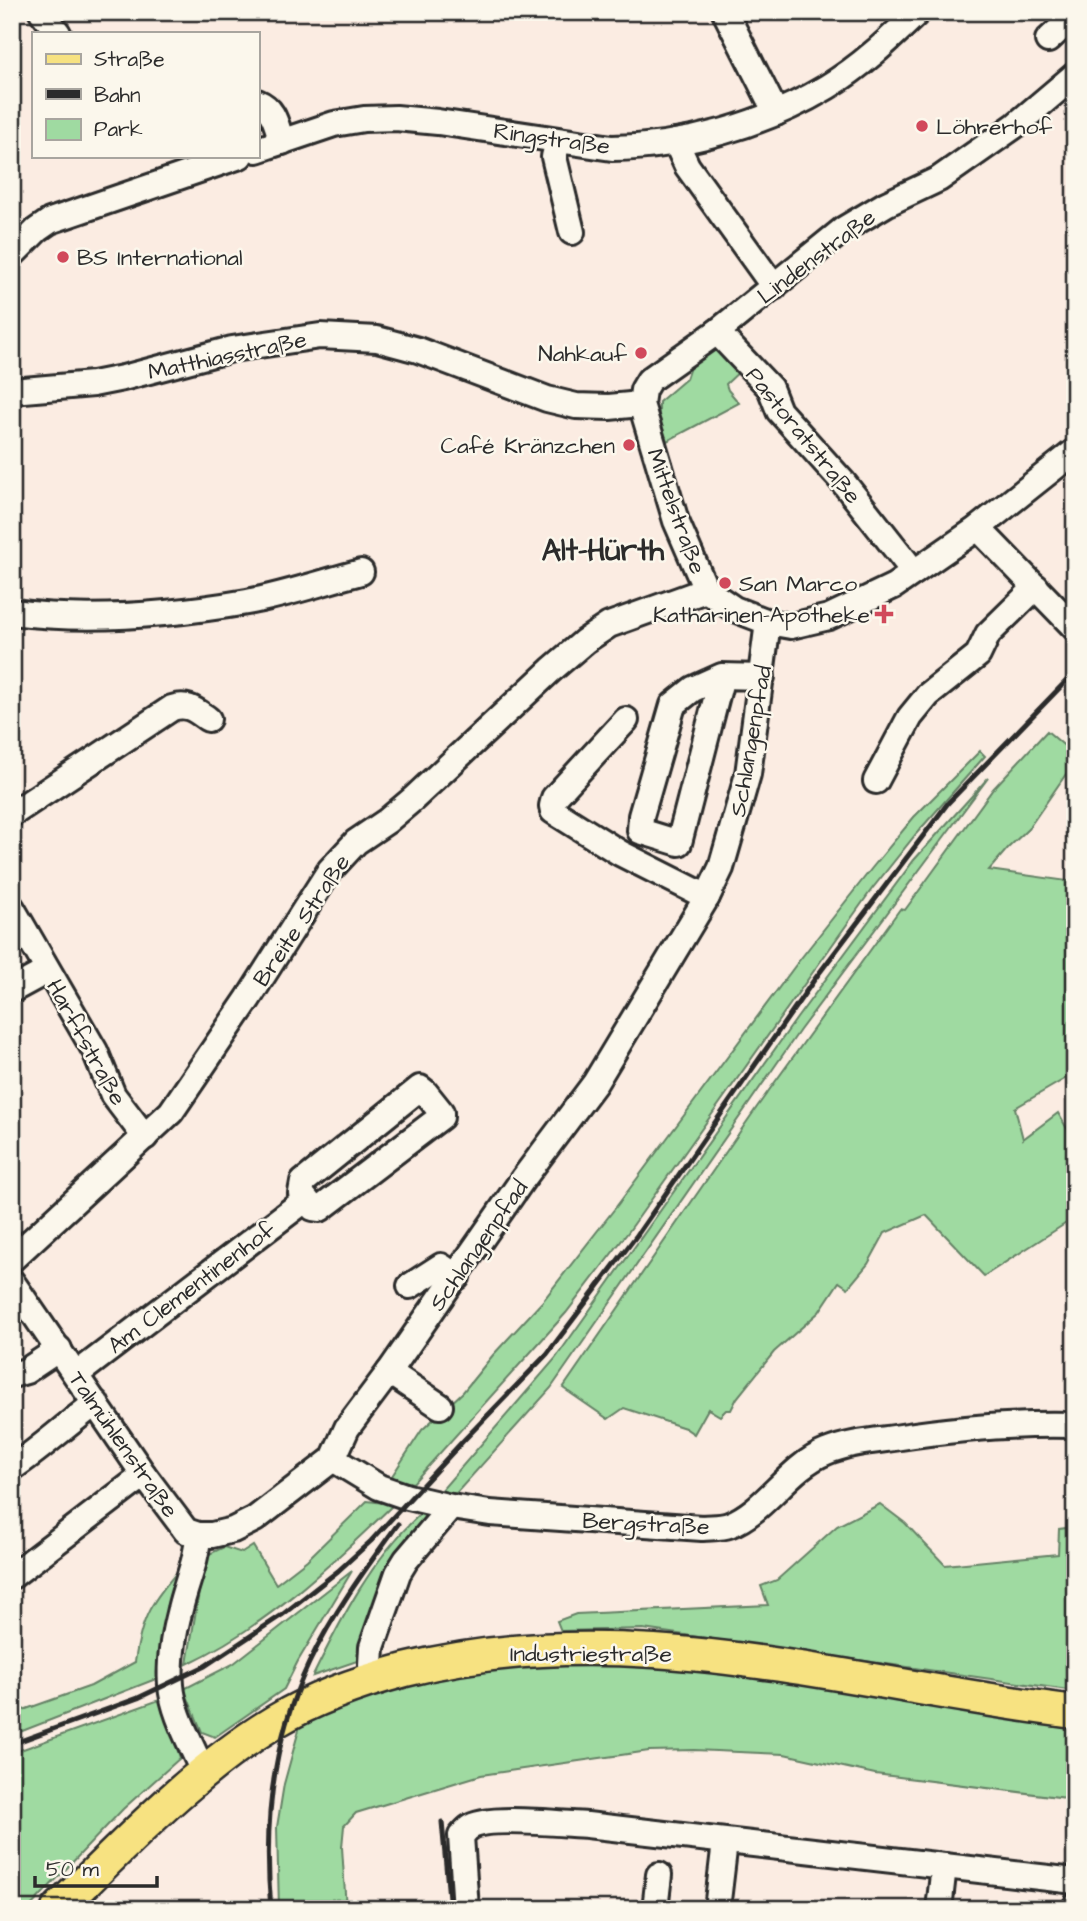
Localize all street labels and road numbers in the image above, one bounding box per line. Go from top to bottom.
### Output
street label: Ringstraße [491,115,612,164]
street label: Lindenstraße [751,202,882,312]
street label: Matthiasstraße [145,324,310,388]
street label: Pastoratstraße [738,360,868,511]
street label: Mittelstraße [639,444,714,578]
street label: Schlangenpfad [722,663,781,820]
street label: Breite Straße [246,848,358,993]
street label: Harffstraße [38,974,134,1111]
street label: Schlangenpfad [422,1173,537,1318]
street label: Am Clementinenhof [101,1214,282,1361]
street label: Talmühlenstraße [61,1365,186,1524]
street label: Bergstraße [581,1505,710,1544]
street label: Industriestraße [510,1638,672,1670]

